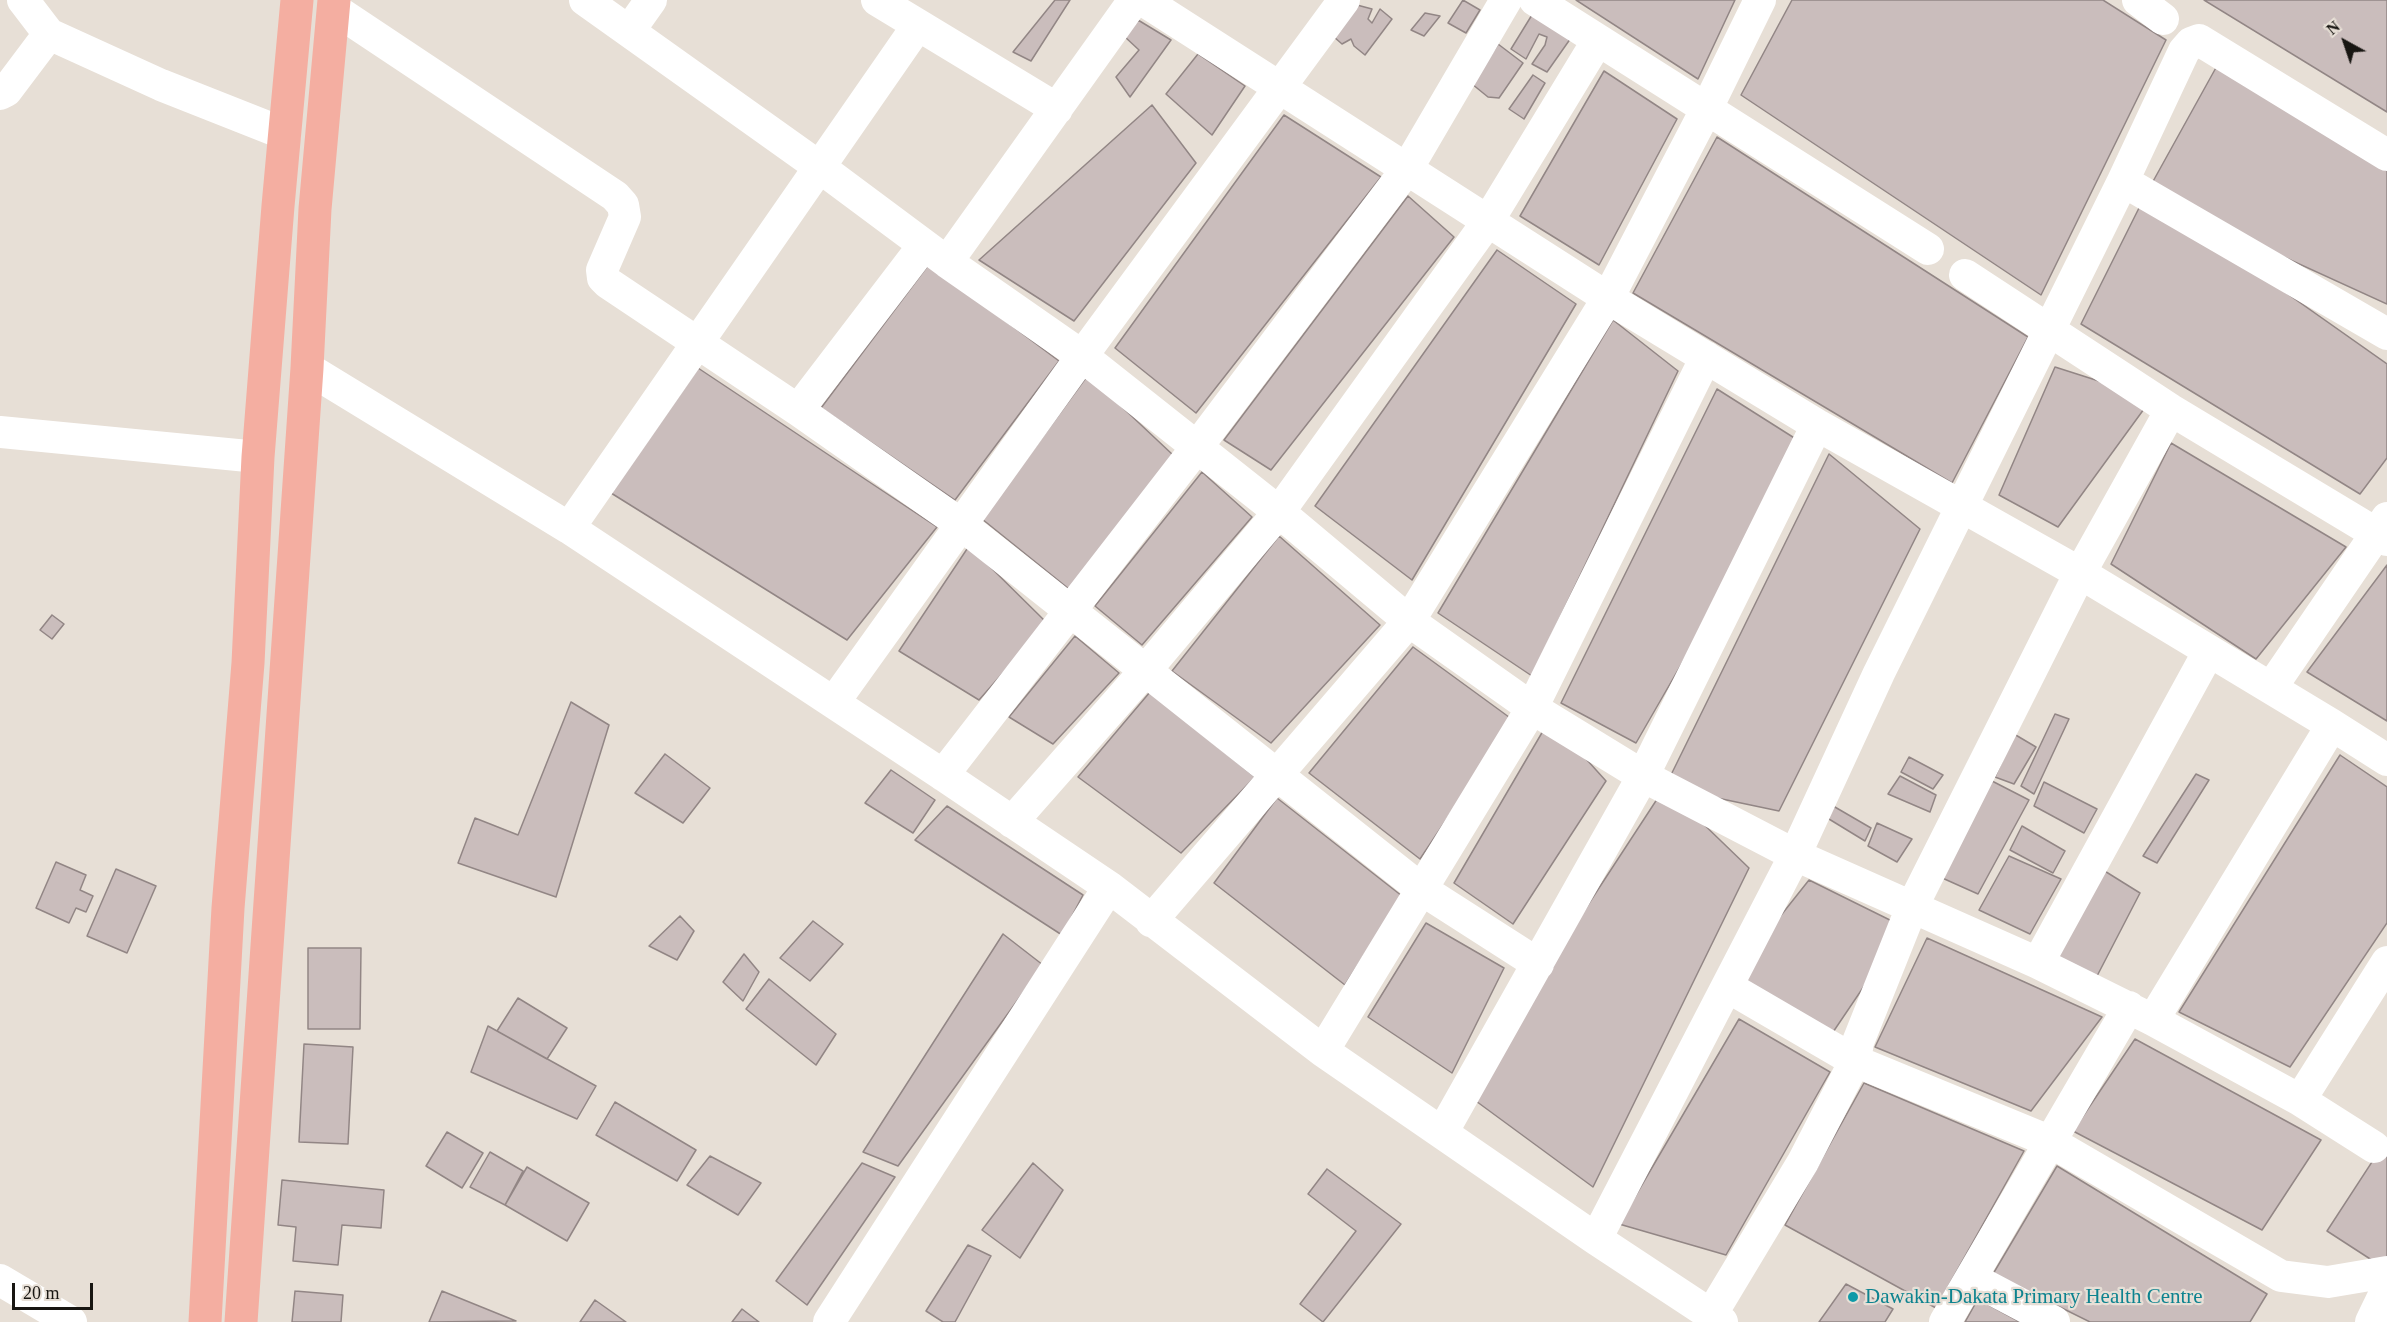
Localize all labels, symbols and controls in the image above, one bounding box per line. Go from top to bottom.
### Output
north arrow [2315,12,2375,72]
text: N [2323,18,2343,38]
scale bar [15,1271,96,1309]
text: 20 m [23,1283,60,1303]
place label: Dawakin-Dakata Primary Health Centre [1865,1284,2203,1310]
marker: Dawakin-Dakata Primary Health Centre [1846,1290,1860,1304]

